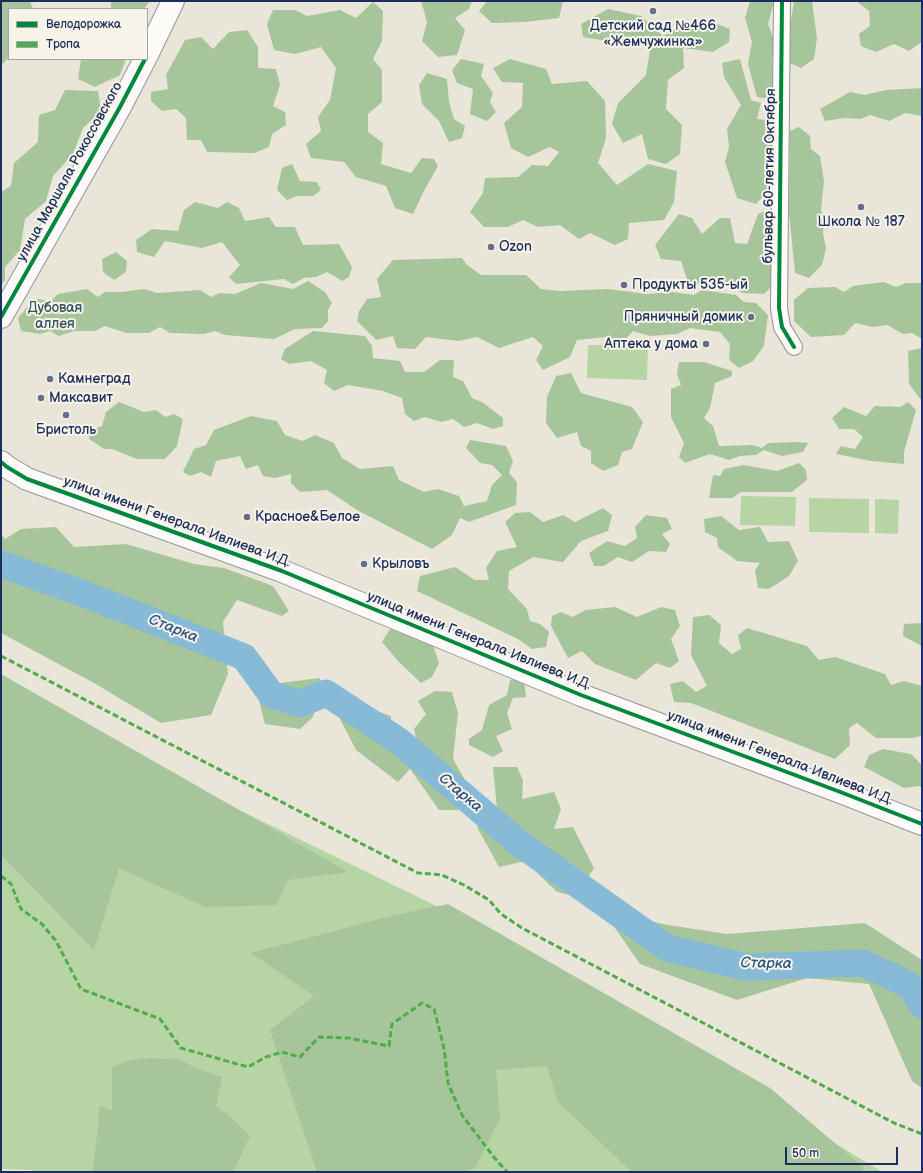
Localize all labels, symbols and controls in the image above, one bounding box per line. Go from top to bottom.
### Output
marker: Детский сад №466 «Жемчужинка» [648,6,658,16]
legend [8,8,148,60]
text: Велодорожка [46,17,121,32]
place label: Детский сад №466 «Жемчужинка» [590,18,716,50]
text: Тропа [46,37,80,52]
street label: улица Маршала Рокоссовского [14,79,126,265]
street label: бульвар 60-летия Октября [760,88,780,264]
marker: Школа № 187 [856,202,866,212]
place label: Школа № 187 [817,214,905,230]
place label: Ozon [499,239,532,255]
marker: Ozon [486,242,496,252]
place label: Продукты 535-ый [632,277,748,293]
marker: Продукты 535-ый [619,280,629,290]
park label: Дубовая аллея [28,300,82,332]
place label: Пряничный домик [624,309,743,325]
marker: Пряничный домик [746,312,756,322]
place label: Аптека у дома [604,336,698,352]
marker: Аптека у дома [701,339,711,349]
place label: Камнеград [58,371,130,387]
marker: Камнеград [45,374,55,384]
place label: Максавит [49,390,113,406]
marker: Максавит [36,393,46,403]
marker: Бристоль [61,410,71,420]
place label: Бристоль [36,422,96,438]
street label: улица имени Генерала Ивлиева И.Д. [61,473,293,571]
place label: Красное&Белое [255,509,360,525]
marker: Красное&Белое [242,512,252,522]
place label: Крыловъ [372,556,429,572]
marker: Крыловъ [359,559,369,569]
street label: улица имени Генерала Ивлиева И.Д. [364,588,594,694]
water label: Старка [146,611,200,647]
street label: улица имени Генерала Ивлиева И.Д. [665,707,895,809]
water label: Старка [435,770,485,816]
water label: Старка [740,955,792,973]
scale bar [787,1139,900,1165]
text: 50 m [792,1146,819,1161]

